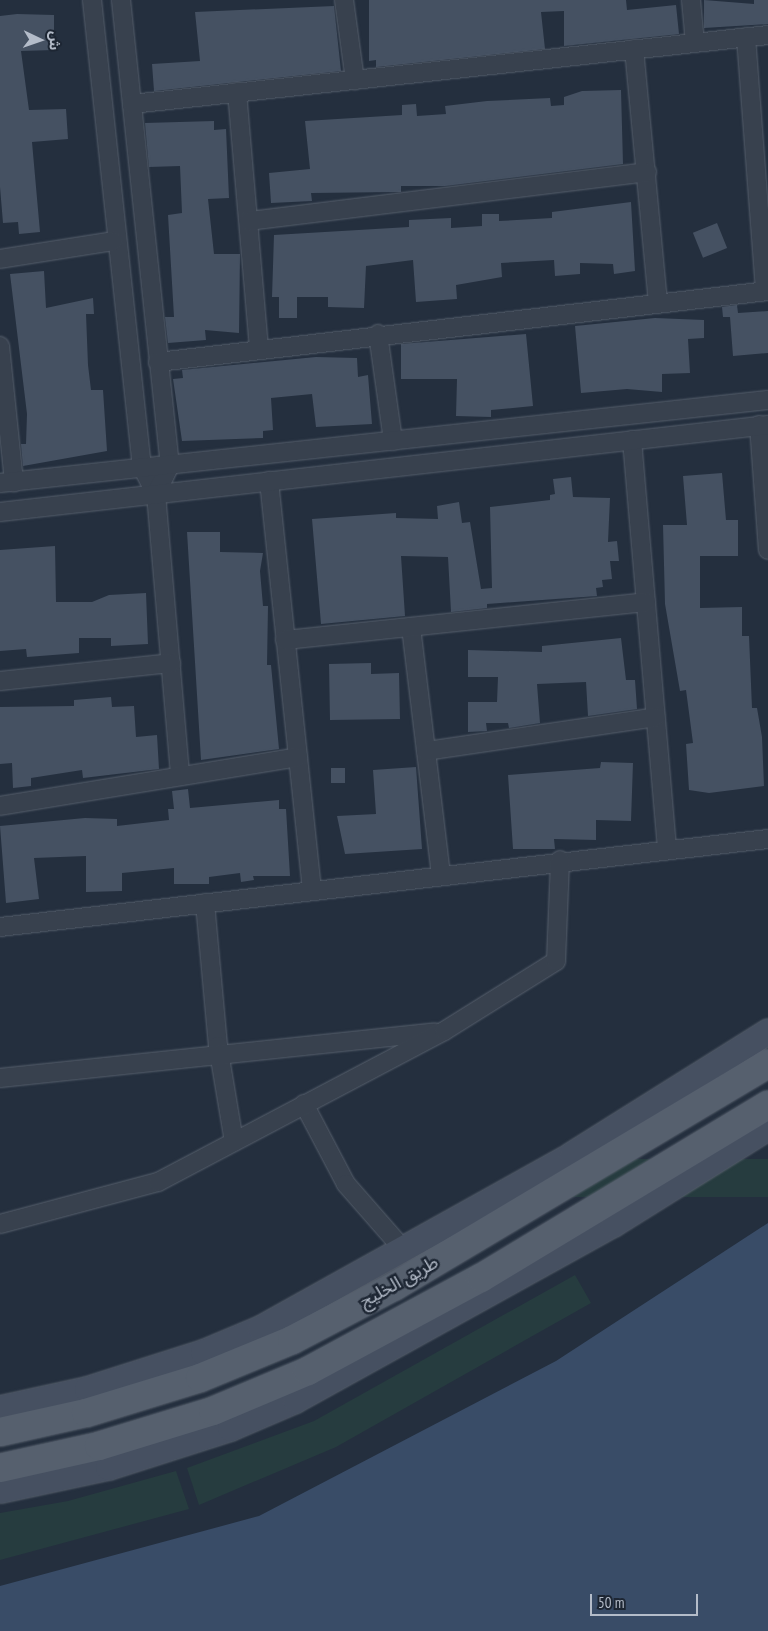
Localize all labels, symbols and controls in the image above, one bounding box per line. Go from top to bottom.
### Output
north arrow [15,15,65,65]
text: ش [45,31,64,51]
street label: طريق الخليج [356,1252,442,1312]
scale bar [593,1584,700,1616]
text: 50 m [598,1593,624,1612]

